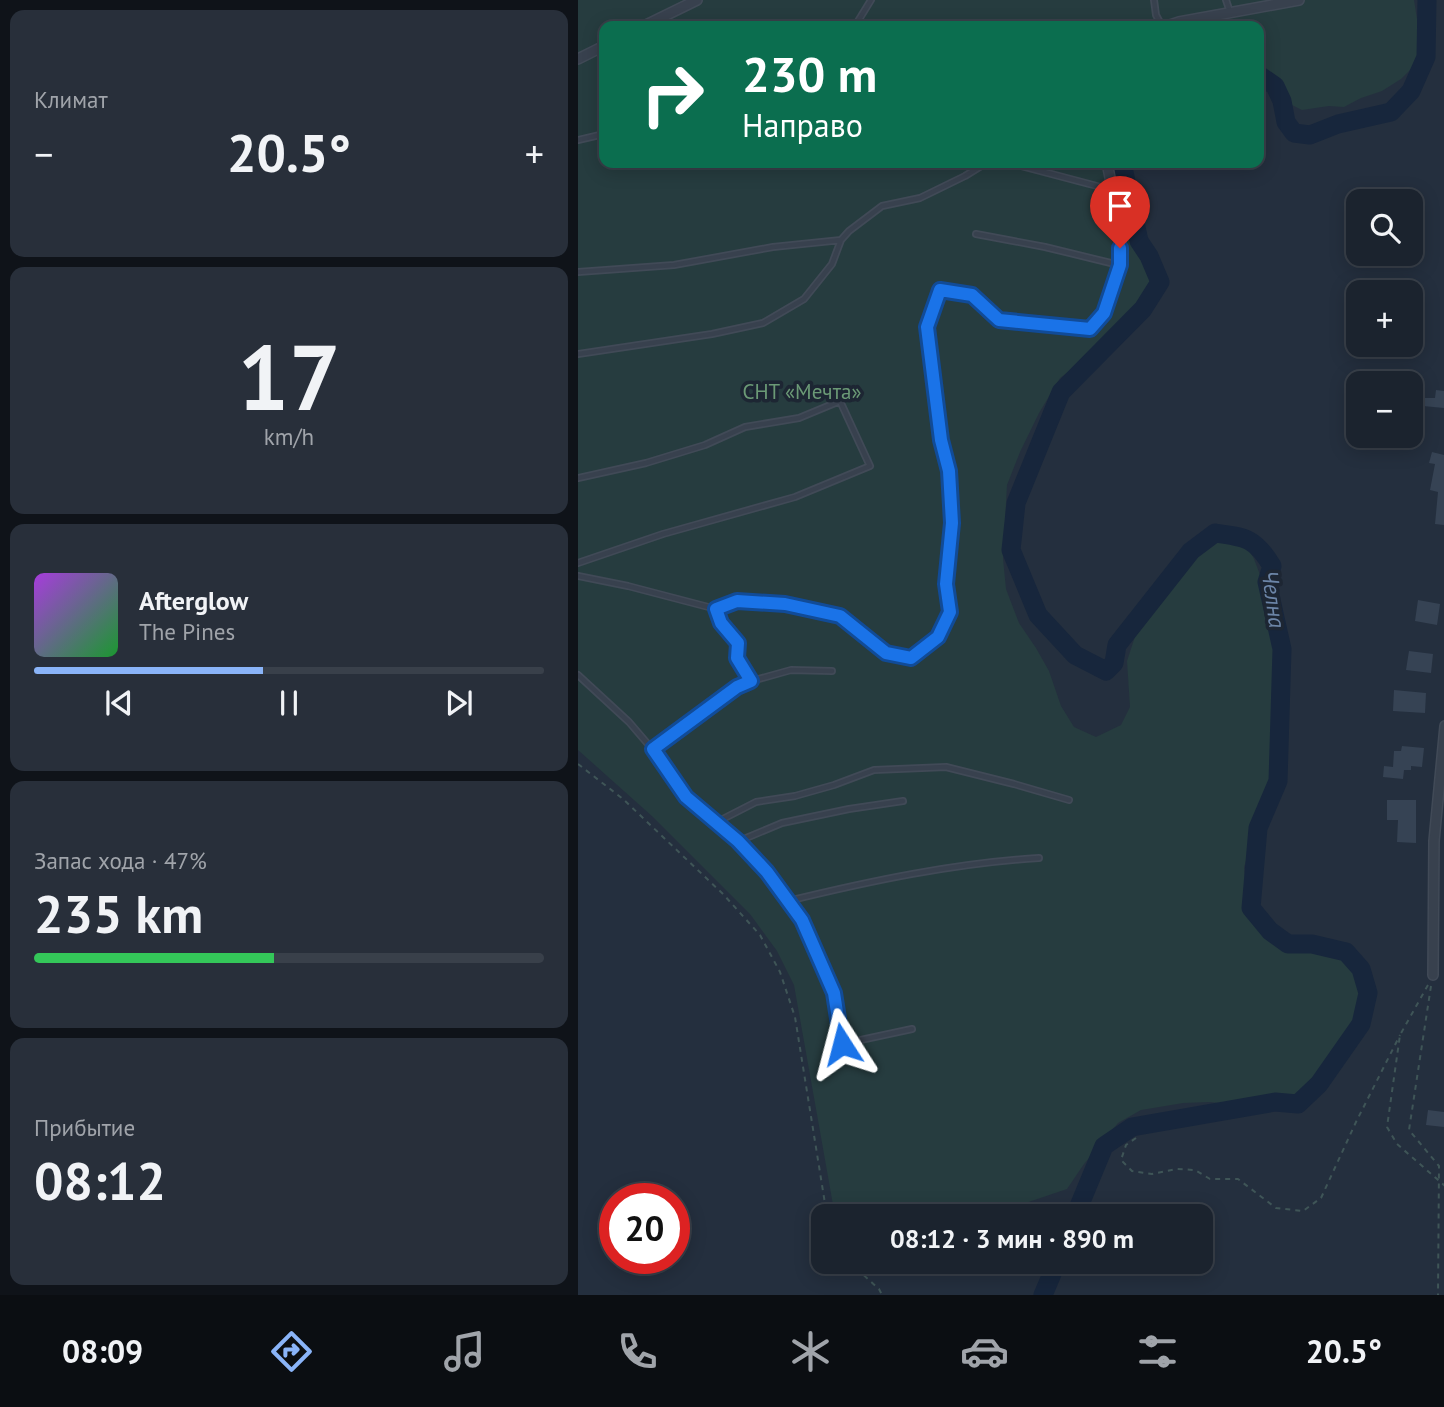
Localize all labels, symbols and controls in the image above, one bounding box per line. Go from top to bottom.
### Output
text: 230 m [742,42,877,106]
icon: right [627,49,718,140]
text: Климат [34,85,108,114]
text: Направо [742,104,863,146]
text: 20.5° [227,119,351,186]
text: − [34,129,53,178]
text: + [525,129,544,178]
pin [1090,176,1150,248]
icon: arrive [1101,187,1139,225]
map controls [1346,189,1423,448]
button: search [1346,189,1423,266]
button: + [1346,280,1423,357]
text: 17 [237,317,341,435]
button: − [1346,371,1423,448]
park label: СНТ «Мечта» [743,378,861,405]
text: km/h [264,422,314,451]
water label: Челна [1256,568,1292,630]
text: Afterglow [139,584,248,617]
text: The Pines [139,617,235,646]
icon: previous [100,684,138,722]
icon: pause [270,684,308,722]
icon: next [440,684,478,722]
text: Запас хода · 47% [34,846,207,875]
text: 235 km [34,880,203,947]
position arrow [805,1007,879,1081]
text: Прибытие [34,1113,135,1142]
text: 08:12 [34,1147,166,1214]
speed limit sign: 20 [599,1183,690,1274]
text: 08:12 · 3 мин · 890 m [890,1222,1134,1255]
icon: directions [267,1327,316,1376]
icon: music [440,1327,489,1376]
icon: phone [613,1327,662,1376]
icon: climate [786,1327,835,1376]
icon: car [960,1327,1009,1376]
icon: filters [1133,1327,1182,1376]
text: 08:09 [62,1330,143,1372]
text: 20.5° [1306,1330,1382,1372]

